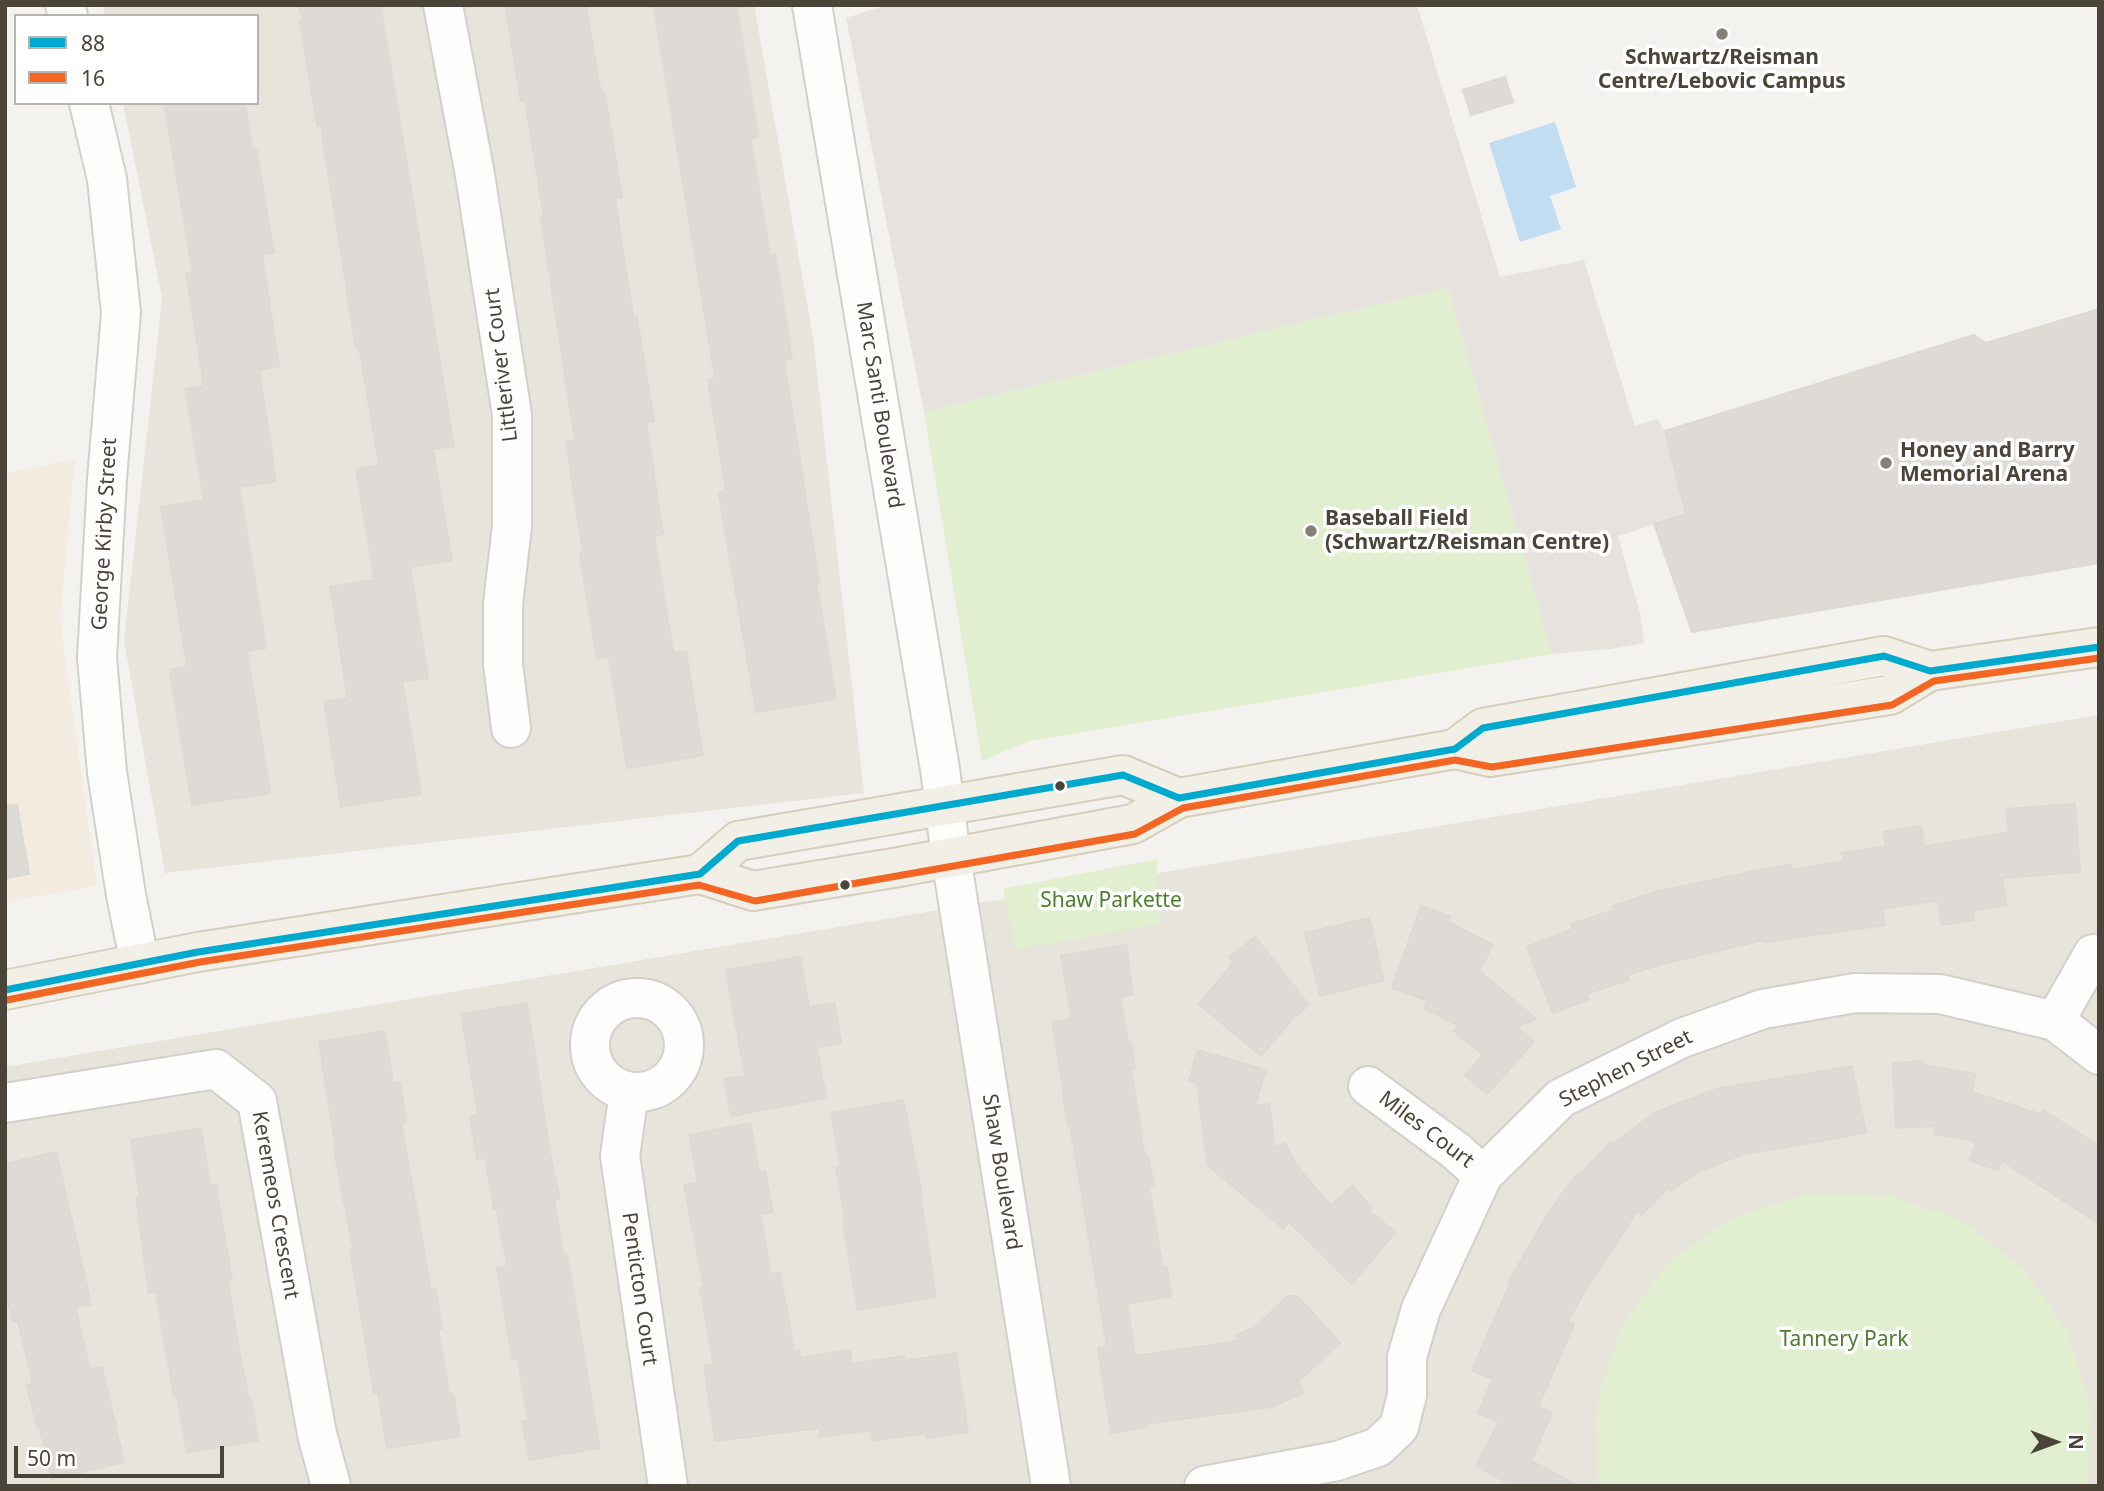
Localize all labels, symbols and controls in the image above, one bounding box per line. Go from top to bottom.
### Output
legend [14,14,259,105]
marker: Schwartz/Reisman Centre/Lebovic Campus [1714,26,1730,42]
text: 88 [81,29,105,57]
place label: Schwartz/Reisman Centre/Lebovic Campus [1598,45,1846,95]
text: 16 [81,64,105,92]
street label: Littleriver Court [480,287,524,443]
street label: Marc Santi Boulevard [850,300,908,510]
street label: George Kirby Street [87,437,123,631]
place label: Honey and Barry Memorial Arena [1900,438,2075,488]
marker: Honey and Barry Memorial Arena [1878,455,1894,471]
place label: Baseball Field (Schwartz/Reisman Centre) [1325,506,1609,556]
marker: Baseball Field (Schwartz/Reisman Centre) [1303,523,1319,539]
unlabelled marker [1053,779,1067,793]
unlabelled marker [838,878,852,892]
park label: Shaw Parkette [1040,888,1182,914]
street label: Stephen Street [1555,1025,1697,1113]
street label: Miles Court [1374,1086,1478,1174]
street label: Shaw Boulevard [976,1092,1026,1252]
street label: Keremeos Crescent [246,1109,304,1301]
street label: Penticton Court [616,1211,662,1367]
park label: Tannery Park [1780,1327,1908,1353]
north arrow [2020,1407,2090,1477]
scale bar [18,1432,228,1476]
text: N [2063,1434,2089,1450]
text: 50 m [27,1444,76,1472]

